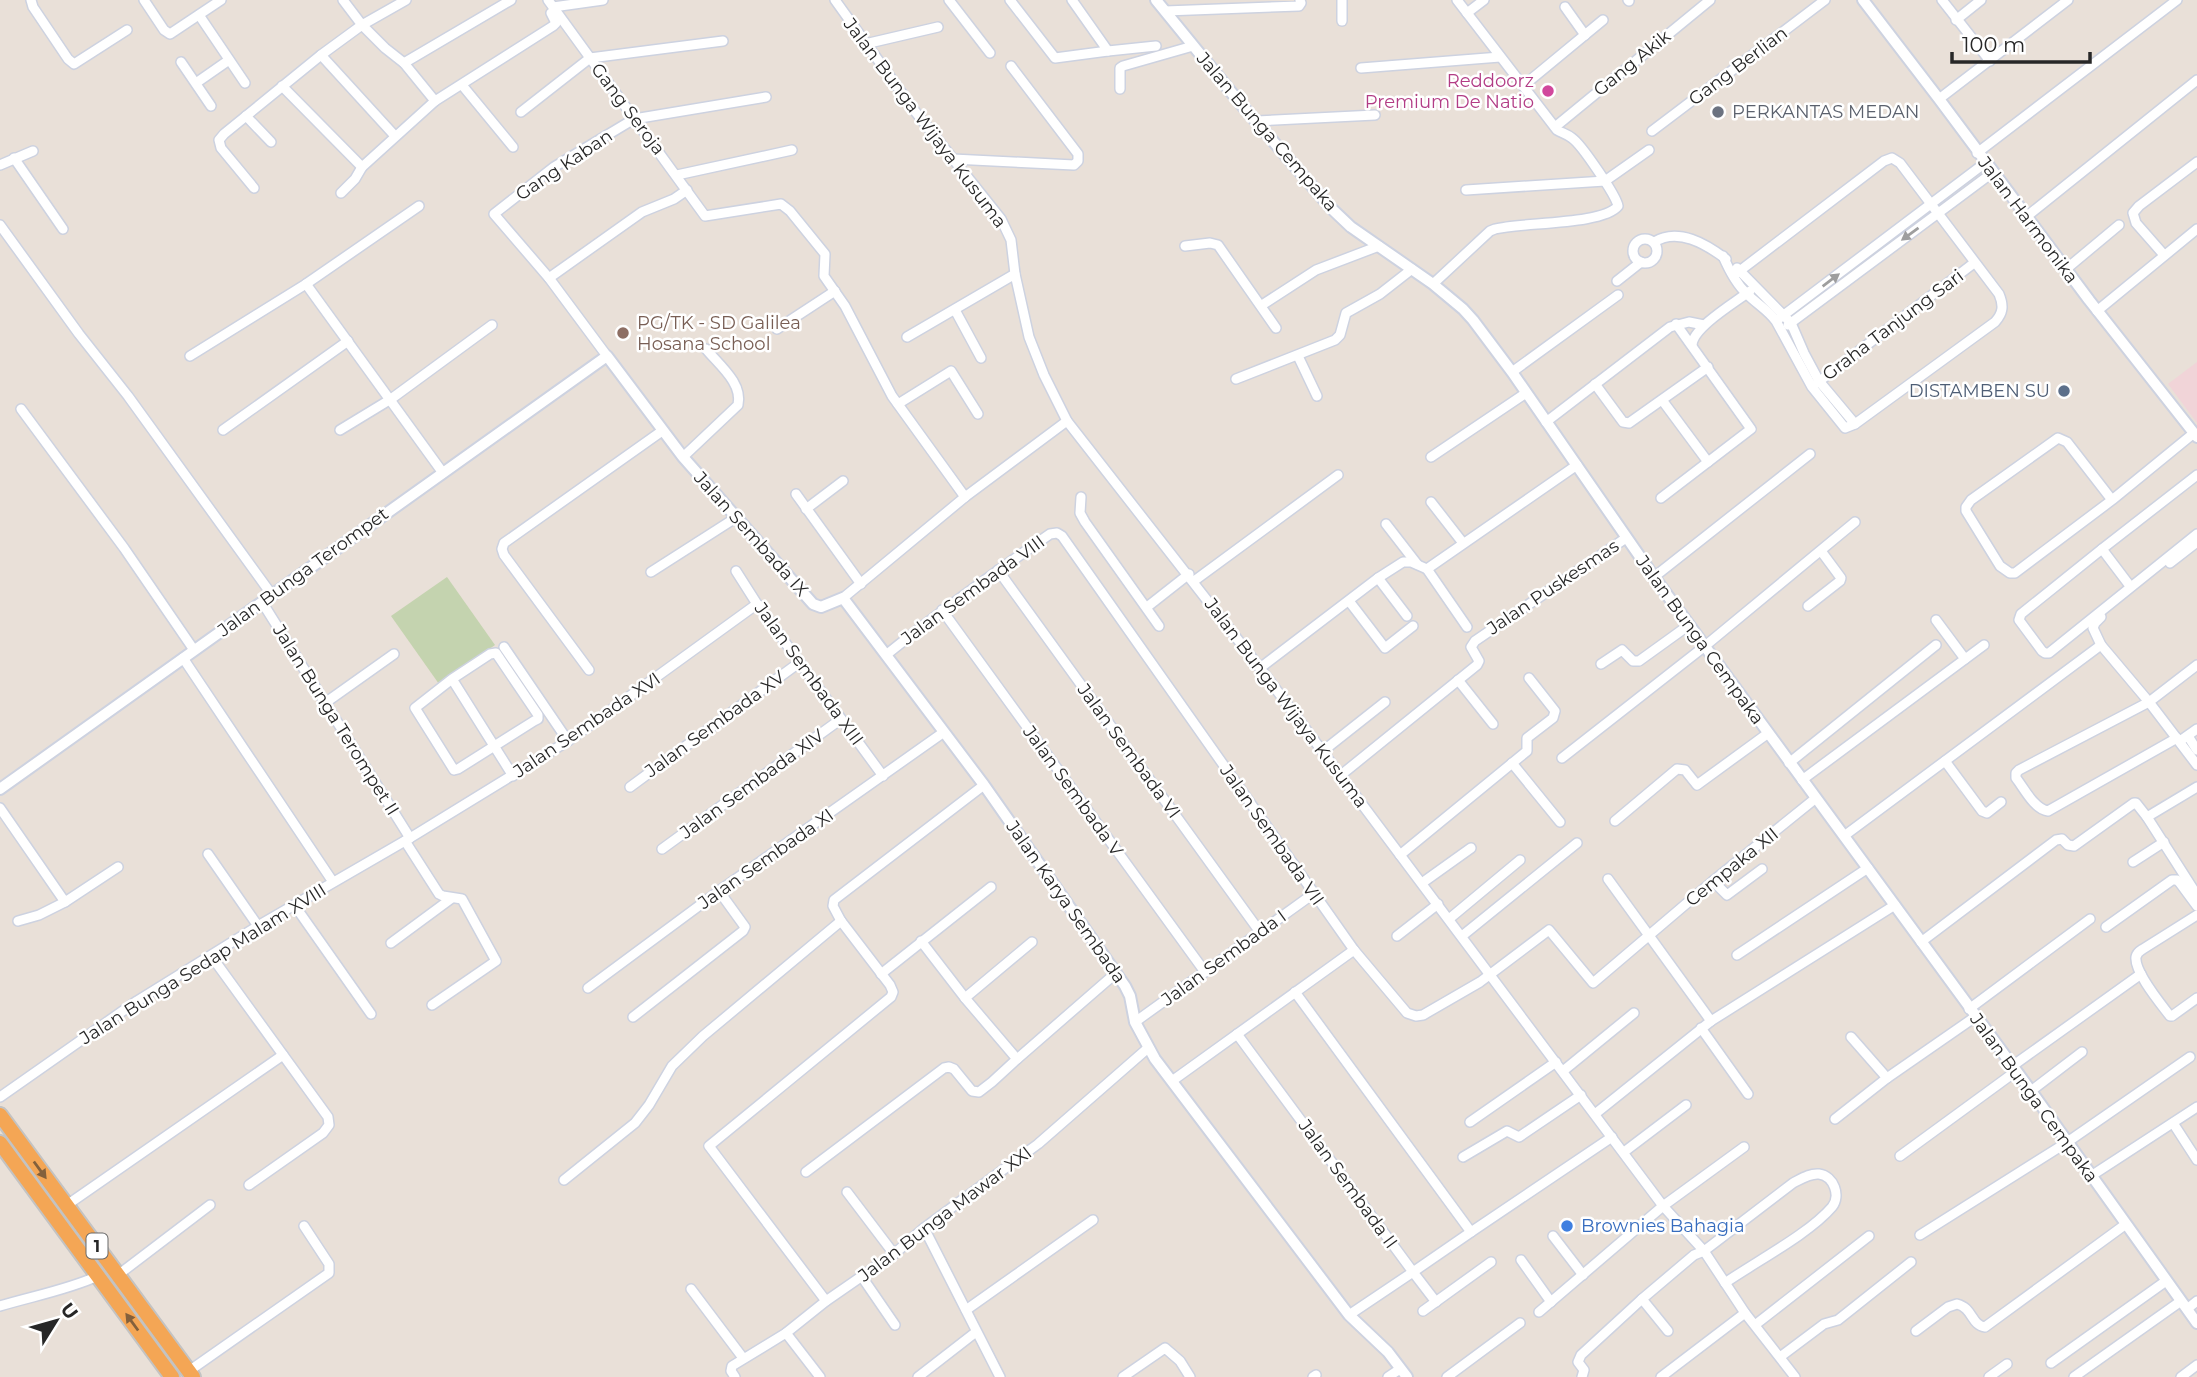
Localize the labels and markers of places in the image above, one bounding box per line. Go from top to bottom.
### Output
place label: Reddoorz Premium De Natio [1365,70,1534,113]
marker: Reddoorz Premium De Natio [1540,83,1556,99]
place label: PERKANTAS MEDAN [1732,101,1920,123]
marker: PERKANTAS MEDAN [1710,104,1726,120]
place label: PG/TK - SD Galilea Hosana School [637,312,801,355]
marker: PG/TK - SD Galilea Hosana School [615,325,631,341]
place label: DISTAMBEN SU [1909,380,2050,402]
marker: DISTAMBEN SU [2056,383,2072,399]
place label: Brownies Bahagia [1581,1215,1745,1237]
marker: Brownies Bahagia [1559,1218,1575,1234]

